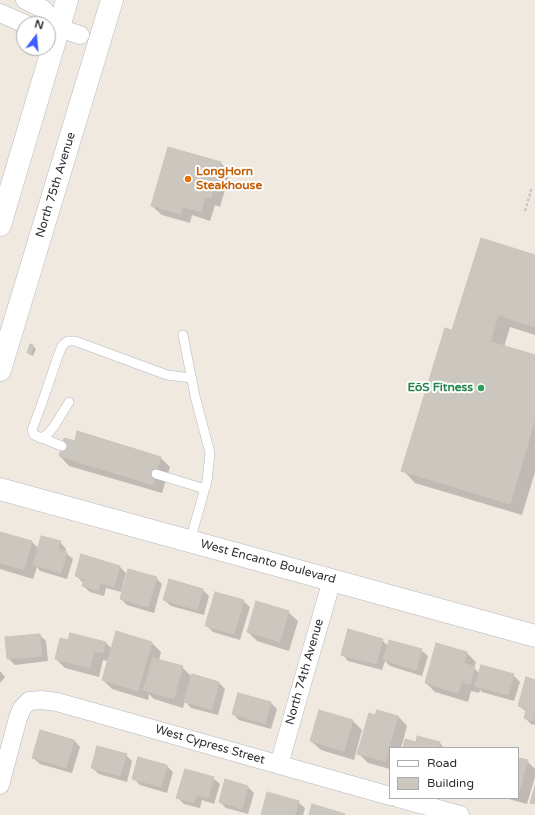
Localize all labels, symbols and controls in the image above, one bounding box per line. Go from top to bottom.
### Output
north arrow [16,16,56,56]
text: N [33,17,45,32]
street label: North 75th Avenue [33,131,79,239]
place label: LongHorn Steakhouse [196,165,262,193]
marker: LongHorn Steakhouse [183,174,193,184]
place label: EōS Fitness [408,381,473,395]
marker: EōS Fitness [476,383,486,393]
street label: West Encanto Boulevard [199,537,337,587]
street label: North 74th Avenue [283,617,327,727]
street label: West Cypress Street [153,722,267,768]
legend [389,747,519,799]
text: Road [427,756,457,770]
text: Building [427,776,474,790]

